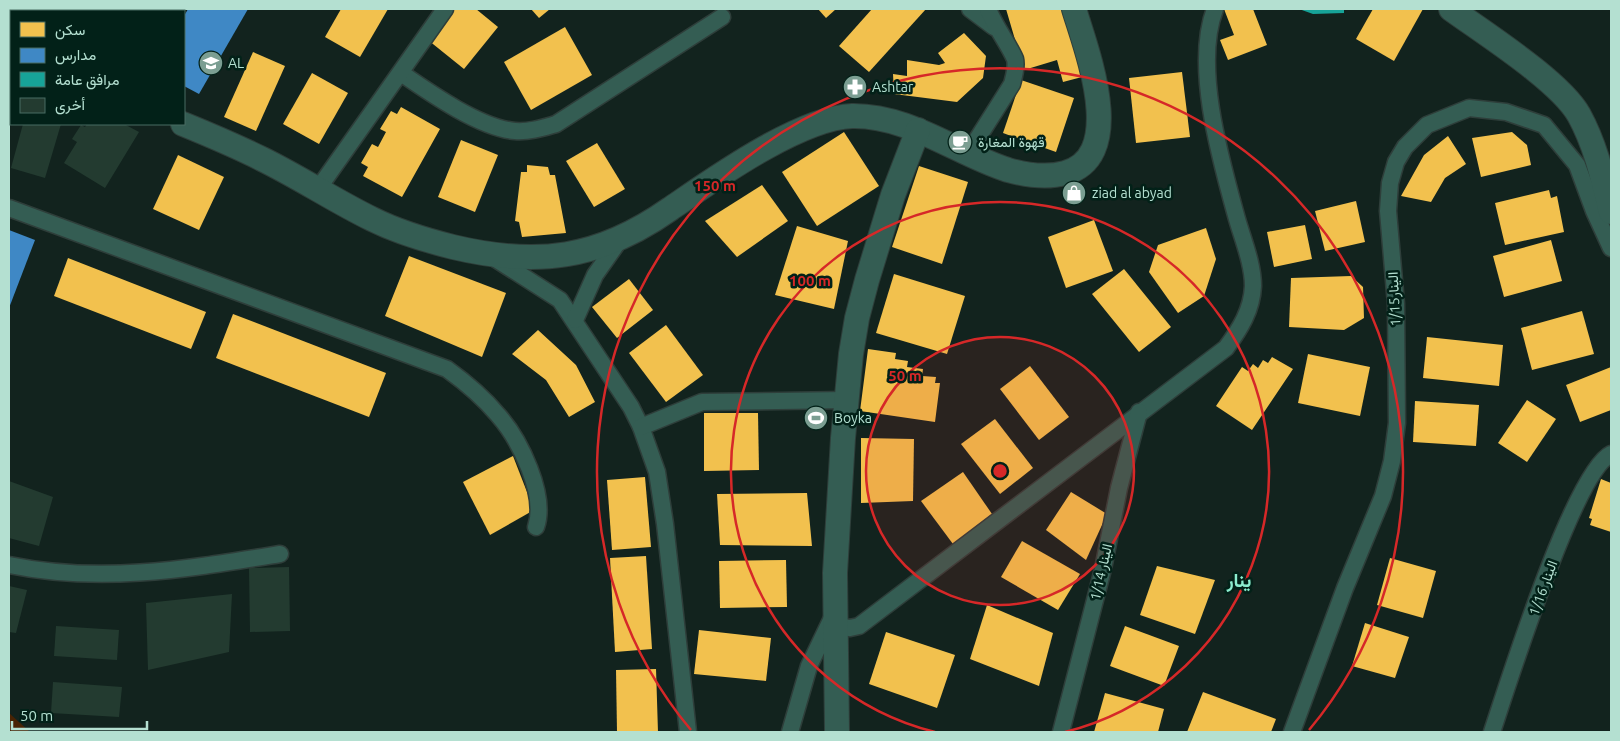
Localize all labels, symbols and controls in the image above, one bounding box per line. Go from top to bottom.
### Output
legend [10,10,185,125]
text: سكن [55,21,85,40]
text: مدارس [55,46,96,65]
school or university icon: AL [198,50,224,76]
place label: AL [228,55,244,71]
text: مرافق عامة [55,71,119,90]
pharmacy icon: Ashtar [842,74,868,100]
place label: Ashtar [872,79,914,95]
text: أخرى [55,96,85,115]
cafe icon: قهوة المغارة [947,129,973,155]
place label: قهوة المغارة [978,134,1045,151]
text: 150 m [694,177,736,194]
shop icon: ziad al abyad [1061,180,1087,206]
place label: ziad al abyad [1092,185,1172,201]
street label: الينار1/15 [1385,271,1404,327]
text: 100 m [789,272,831,289]
text: 50 m [888,367,922,384]
sports icon: Boyka [803,405,829,431]
place label: Boyka [834,410,872,426]
centre of rings [991,462,1009,480]
street label: الينار 1/14 [1087,542,1116,602]
street label: الينار 1/16 [1526,558,1561,618]
district label: ينار [1226,569,1251,593]
scale bar [12,698,148,730]
text: 50 m [20,707,53,724]

